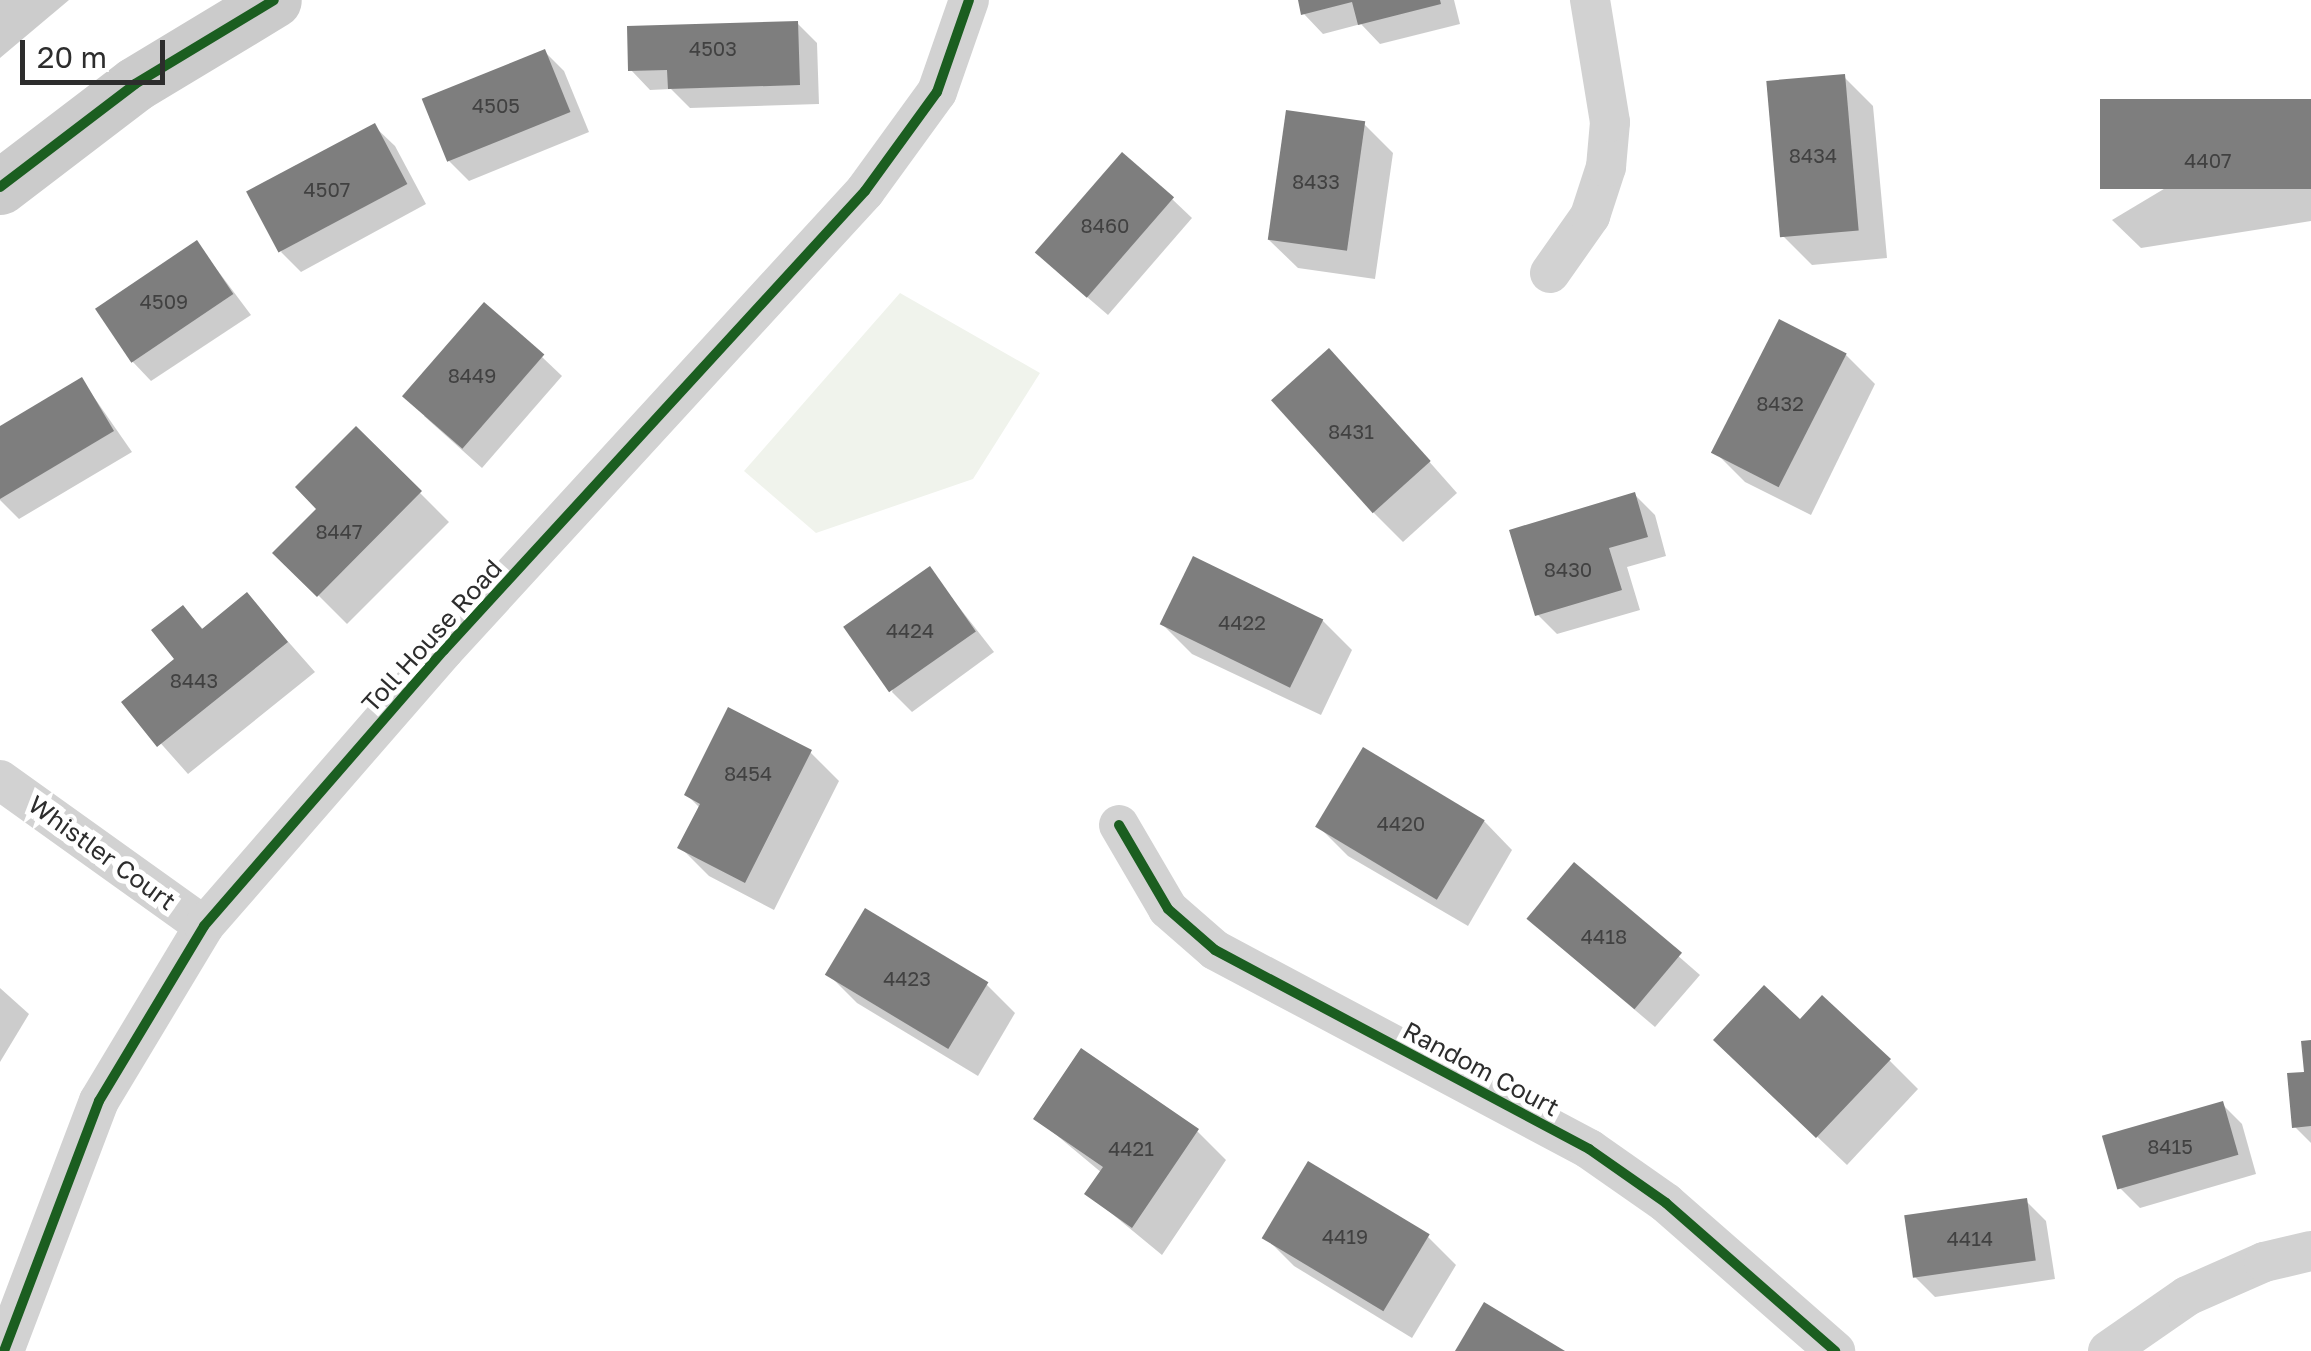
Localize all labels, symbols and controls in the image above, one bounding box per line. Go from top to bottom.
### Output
scale bar [25,20,170,82]
house number: 4503 [689,36,737,60]
text: 20 m [37,39,107,75]
house number: 4505 [472,93,520,117]
house number: 8434 [1789,143,1837,167]
house number: 4407 [2184,148,2232,172]
house number: 8433 [1292,169,1340,193]
house number: 4507 [304,177,350,201]
house number: 8460 [1081,213,1129,237]
house number: 4509 [140,289,188,313]
house number: 8449 [448,363,496,387]
house number: 8432 [1756,391,1804,415]
house number: 8431 [1328,419,1374,443]
house number: 8447 [315,519,363,543]
street label: Toll House Road [356,554,508,718]
house number: 8430 [1544,557,1592,581]
house number: 4422 [1218,610,1266,634]
house number: 4424 [886,618,934,642]
house number: 8443 [170,668,218,692]
house number: 8454 [724,761,772,785]
street label: Whistler Court [22,789,182,917]
house number: 4420 [1377,811,1425,835]
house number: 4418 [1581,924,1627,948]
house number: 4423 [883,966,931,990]
street label: Random Court [1398,1015,1564,1123]
house number: 8415 [2147,1134,2193,1158]
house number: 4421 [1108,1136,1154,1160]
house number: 4419 [1322,1224,1368,1248]
house number: 4414 [1947,1226,1993,1250]

